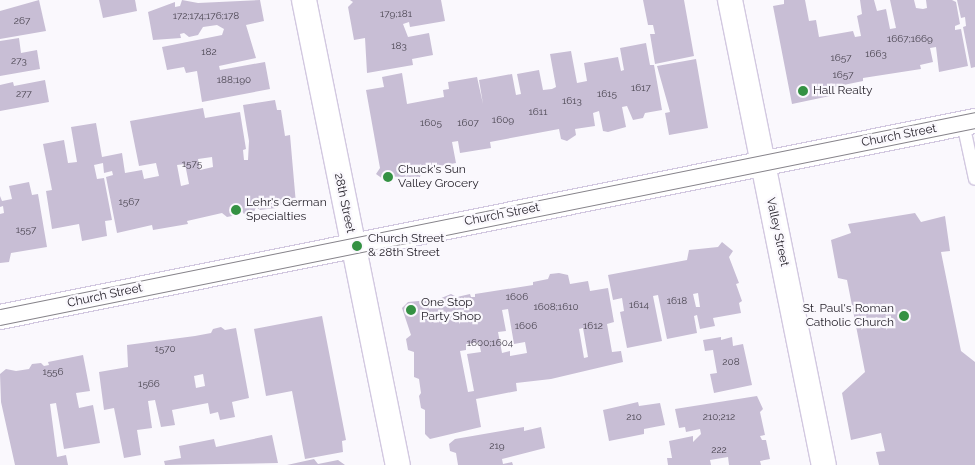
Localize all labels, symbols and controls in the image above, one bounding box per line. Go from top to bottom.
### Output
house number: 179;181 [380,8,412,20]
house number: 172;174;176;178 [173,10,239,22]
house number: 267 [14,15,30,27]
house number: 1667;1669 [887,33,933,45]
house number: 183 [391,40,407,52]
house number: 182 [201,46,217,58]
house number: 1663 [865,48,887,60]
house number: 1657 [830,52,852,64]
house number: 273 [11,55,27,67]
house number: 1657 [832,69,854,81]
house number: 188;190 [217,74,251,86]
house number: 1617 [631,82,651,94]
place label: Hall Realty [813,84,873,98]
marker: Hall Realty [797,85,809,97]
house number: 277 [16,88,32,100]
house number: 1615 [597,88,617,100]
house number: 1613 [562,95,582,107]
house number: 1611 [529,106,547,118]
house number: 1609 [492,114,514,126]
house number: 1605 [420,117,442,129]
house number: 1607 [457,117,479,129]
street label: Church Street [860,122,938,150]
house number: 1575 [182,158,202,170]
place label: Chuck's Sun Valley Grocery [398,163,479,191]
marker: Chuck's Sun Valley Grocery [382,171,394,183]
street label: 28th Street [331,172,357,234]
house number: 1567 [118,196,140,208]
place label: Lehr's German Specialties [246,196,327,224]
street label: Valley Street [763,196,791,268]
street label: Church Street [463,201,541,229]
marker: Lehr's German Specialties [230,204,242,216]
house number: 1557 [16,224,36,236]
place label: Church Street & 28th Street [368,232,444,260]
marker: Church Street & 28th Street [350,239,364,253]
street label: Church Street [66,281,144,311]
house number: 1606 [506,291,528,303]
house number: 1618 [667,295,687,307]
place label: One Stop Party Shop [421,296,482,324]
house number: 1614 [629,299,649,311]
house number: 1608;1610 [533,301,579,313]
place label: St. Paul's Roman Catholic Church [803,302,894,330]
marker: One Stop Party Shop [405,304,417,316]
marker: St. Paul's Roman Catholic Church [898,310,910,322]
house number: 1606 [515,320,537,332]
house number: 1612 [583,320,603,332]
house number: 1600;1604 [467,337,513,349]
house number: 1570 [154,343,176,355]
house number: 208 [722,356,740,368]
house number: 1556 [42,366,64,378]
house number: 1566 [138,378,160,390]
house number: 210 [626,411,642,423]
house number: 210;212 [703,411,735,423]
house number: 219 [489,440,505,452]
house number: 222 [711,444,727,456]

